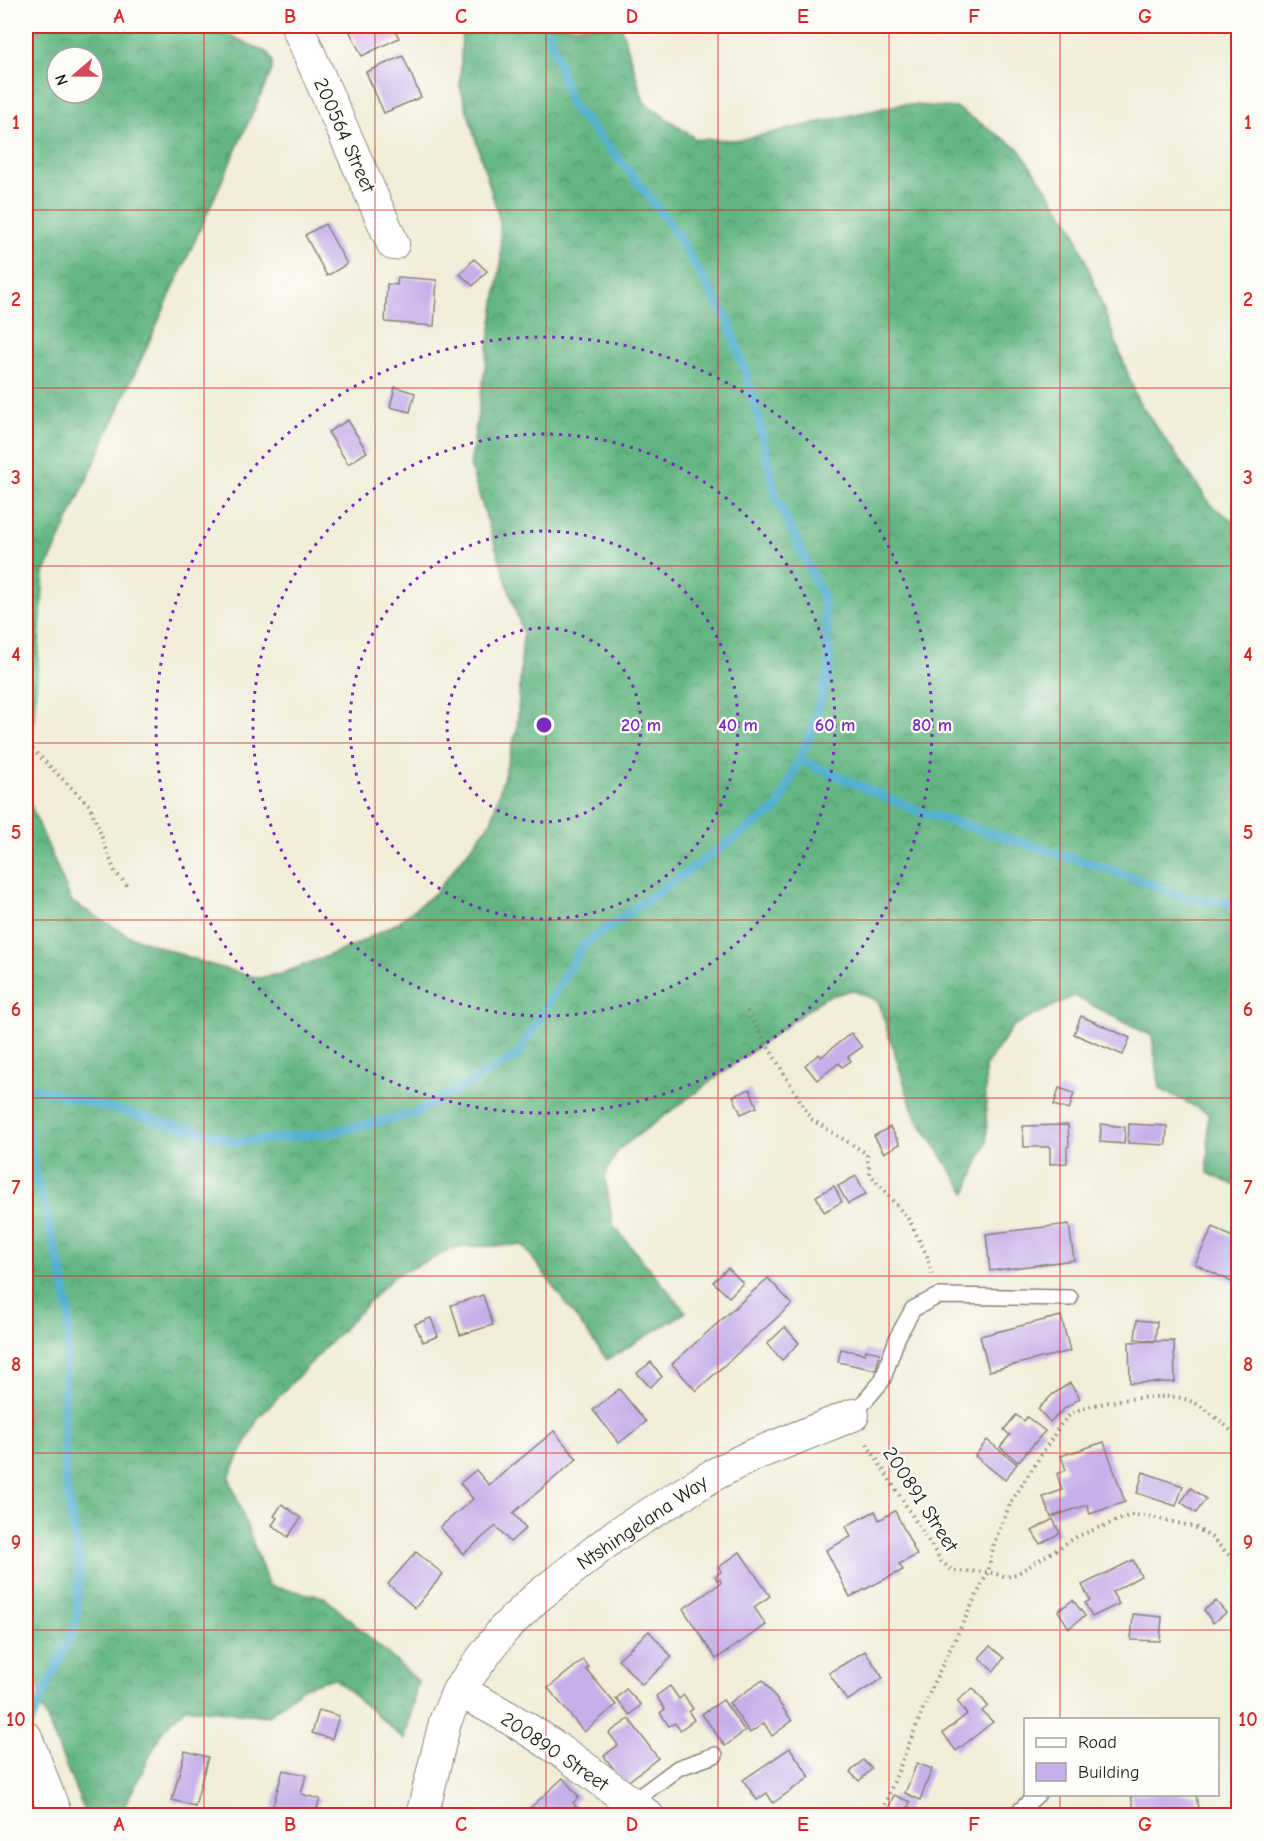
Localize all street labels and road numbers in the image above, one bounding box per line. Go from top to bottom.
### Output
street label: 200564 Street [309,74,381,197]
street label: 200891 Street [878,1443,964,1557]
street label: Ntshingelana Way [573,1470,712,1574]
street label: 200890 Street [497,1707,614,1797]

